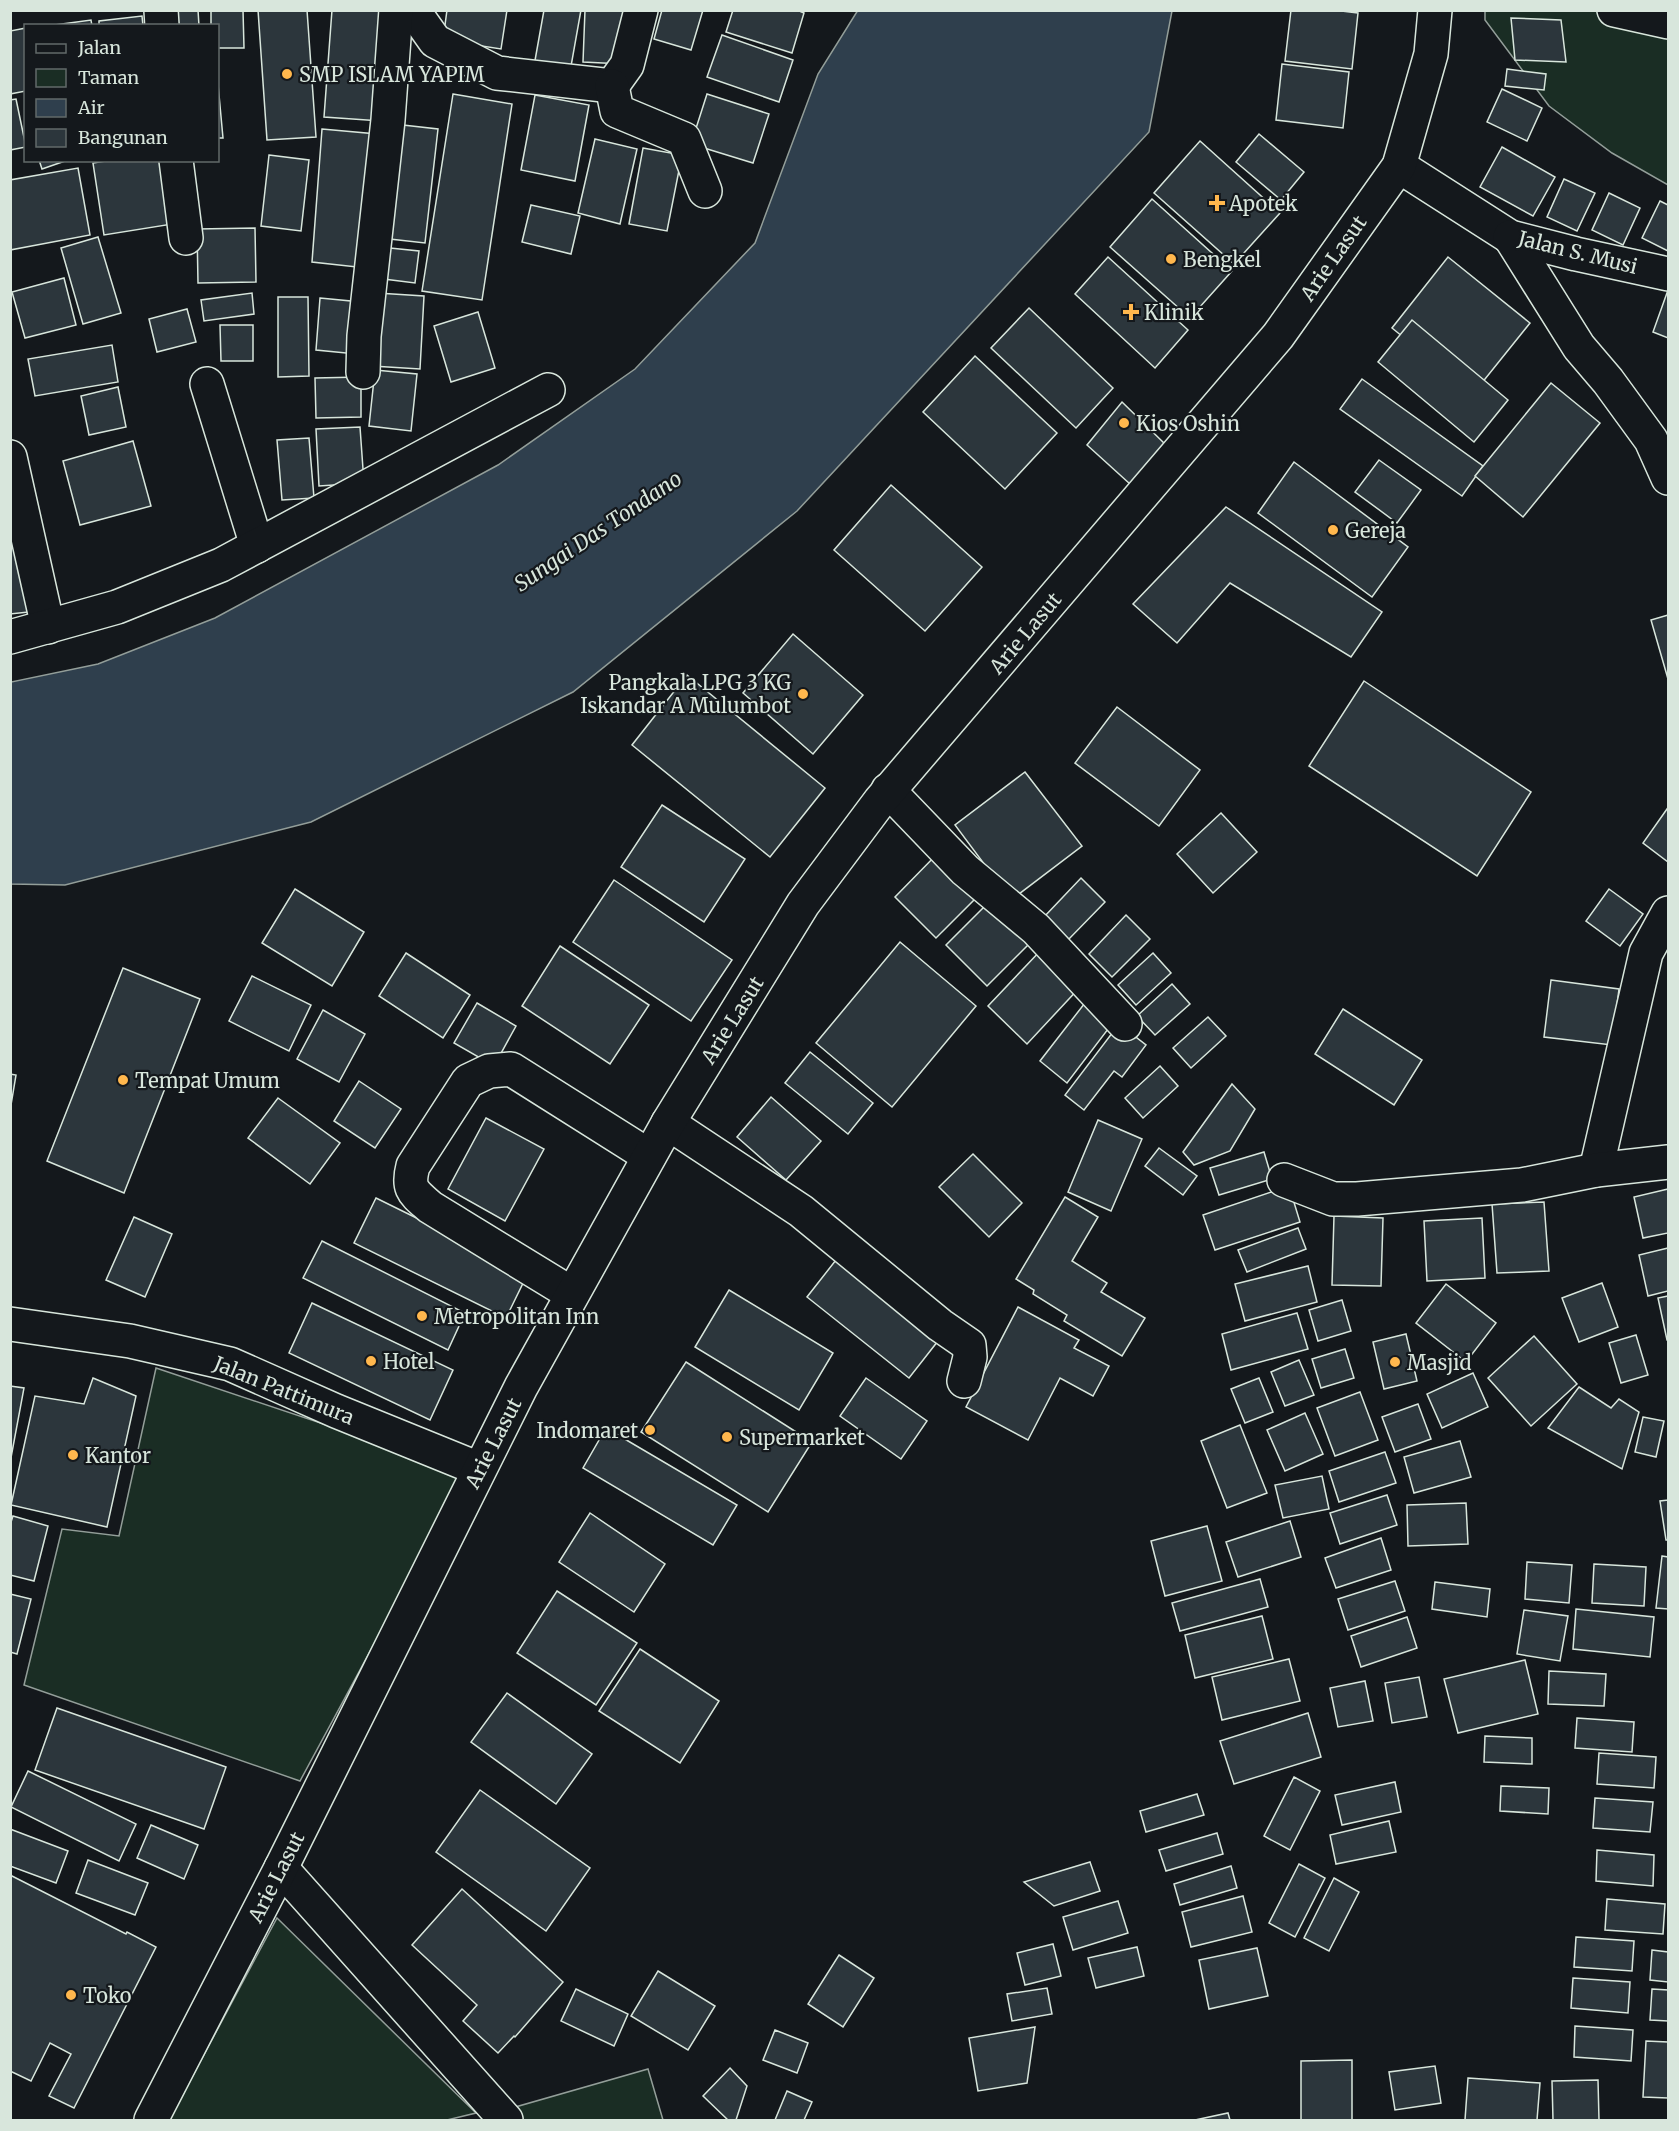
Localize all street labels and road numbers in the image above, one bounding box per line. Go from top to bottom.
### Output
street label: Arie Lasut [1294,210,1372,306]
street label: Jalan S. Musi [1515,225,1640,279]
street label: Arie Lasut [983,587,1066,680]
street label: Arie Lasut [695,971,769,1069]
street label: Jalan Pattimura [209,1350,358,1430]
street label: Arie Lasut [459,1393,527,1493]
street label: Arie Lasut [242,1827,310,1927]

